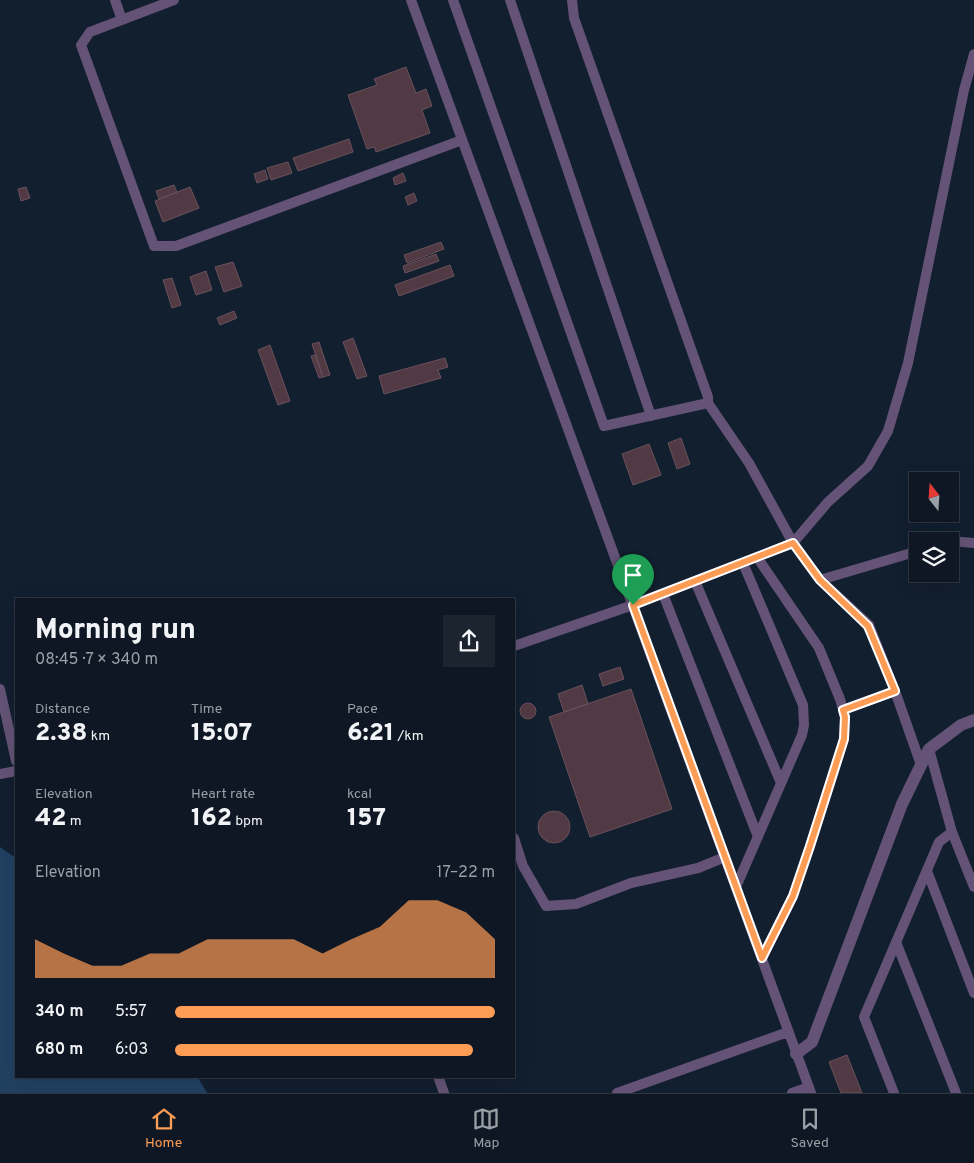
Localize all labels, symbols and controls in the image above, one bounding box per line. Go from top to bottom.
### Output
north arrow [909,472,959,522]
map controls [909,472,959,582]
button: layers [909,532,959,582]
pin [612,554,654,605]
icon: arrive [619,561,647,589]
text: Morning run [35,613,196,649]
button: share [443,615,495,667]
text: 08:45 · 7 × 340 m [35,650,158,670]
text: Distance [35,701,90,718]
text: Time [191,701,222,718]
text: Pace [347,701,378,718]
text: 2.38 [35,718,87,750]
text: 15:07 [191,718,252,750]
text: 6:21 [347,718,394,750]
text: km [87,728,110,745]
text: /km [394,728,424,745]
text: Elevation [35,786,93,803]
text: Heart rate [191,786,255,803]
text: kcal [347,786,372,803]
text: 42 [35,803,67,835]
text: 162 [191,803,232,835]
text: 157 [347,803,386,835]
text: m [67,813,82,830]
text: bpm [232,813,263,830]
text: Elevation [35,863,101,883]
text: 17–22 m [436,863,495,883]
text: 340 m [35,1002,83,1022]
text: 5:57 [115,1002,147,1022]
text: 680 m [35,1040,83,1060]
text: 6:03 [115,1040,148,1060]
tab: Home [145,1105,182,1152]
tab: Map [472,1105,500,1152]
tab: Saved [790,1105,829,1152]

